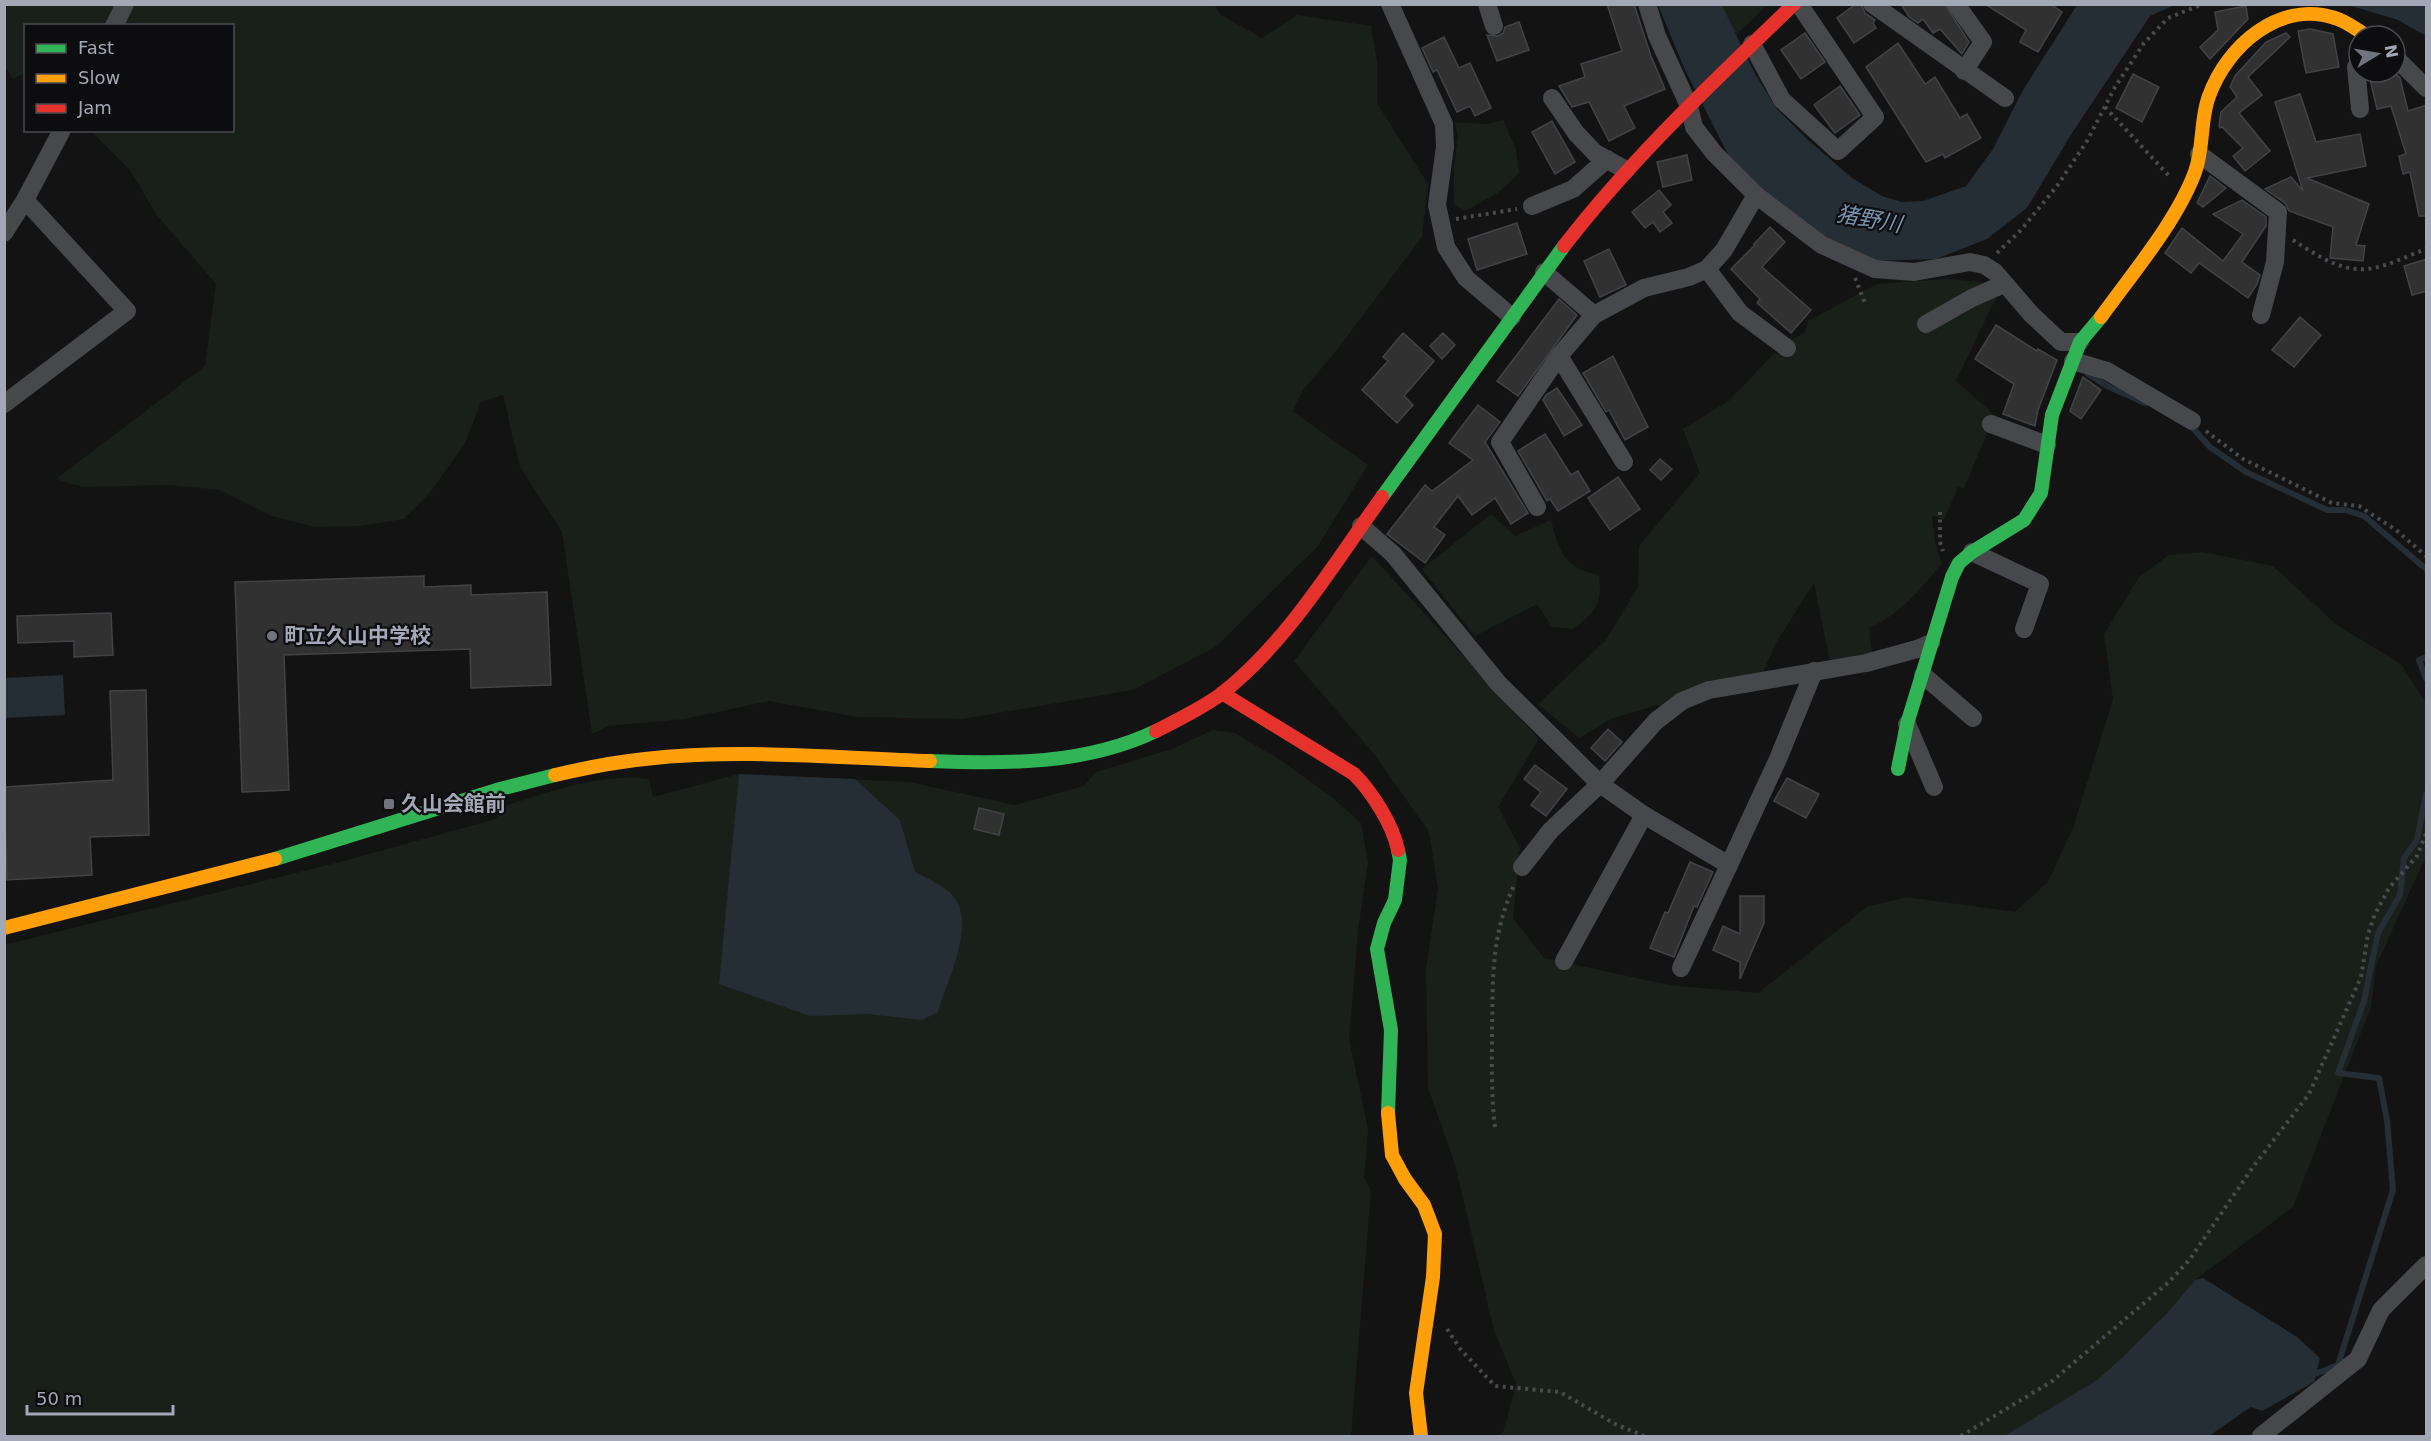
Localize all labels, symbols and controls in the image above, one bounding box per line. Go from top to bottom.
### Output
legend [24,24,234,132]
north arrow [2347,24,2407,84]
text: Fast [78,37,114,58]
text: N [2381,43,2402,60]
text: Slow [78,67,120,88]
text: Jam [77,97,112,118]
water label: 猪野川 [1834,201,1906,237]
place label: 町立久山中学校 [284,624,431,648]
marker: 町立久山中学校 [265,629,279,643]
place label: 久山会館前 [401,792,506,816]
marker: 久山会館前 [382,797,396,811]
scale bar [27,1378,172,1416]
text: 50 m [36,1388,82,1409]

